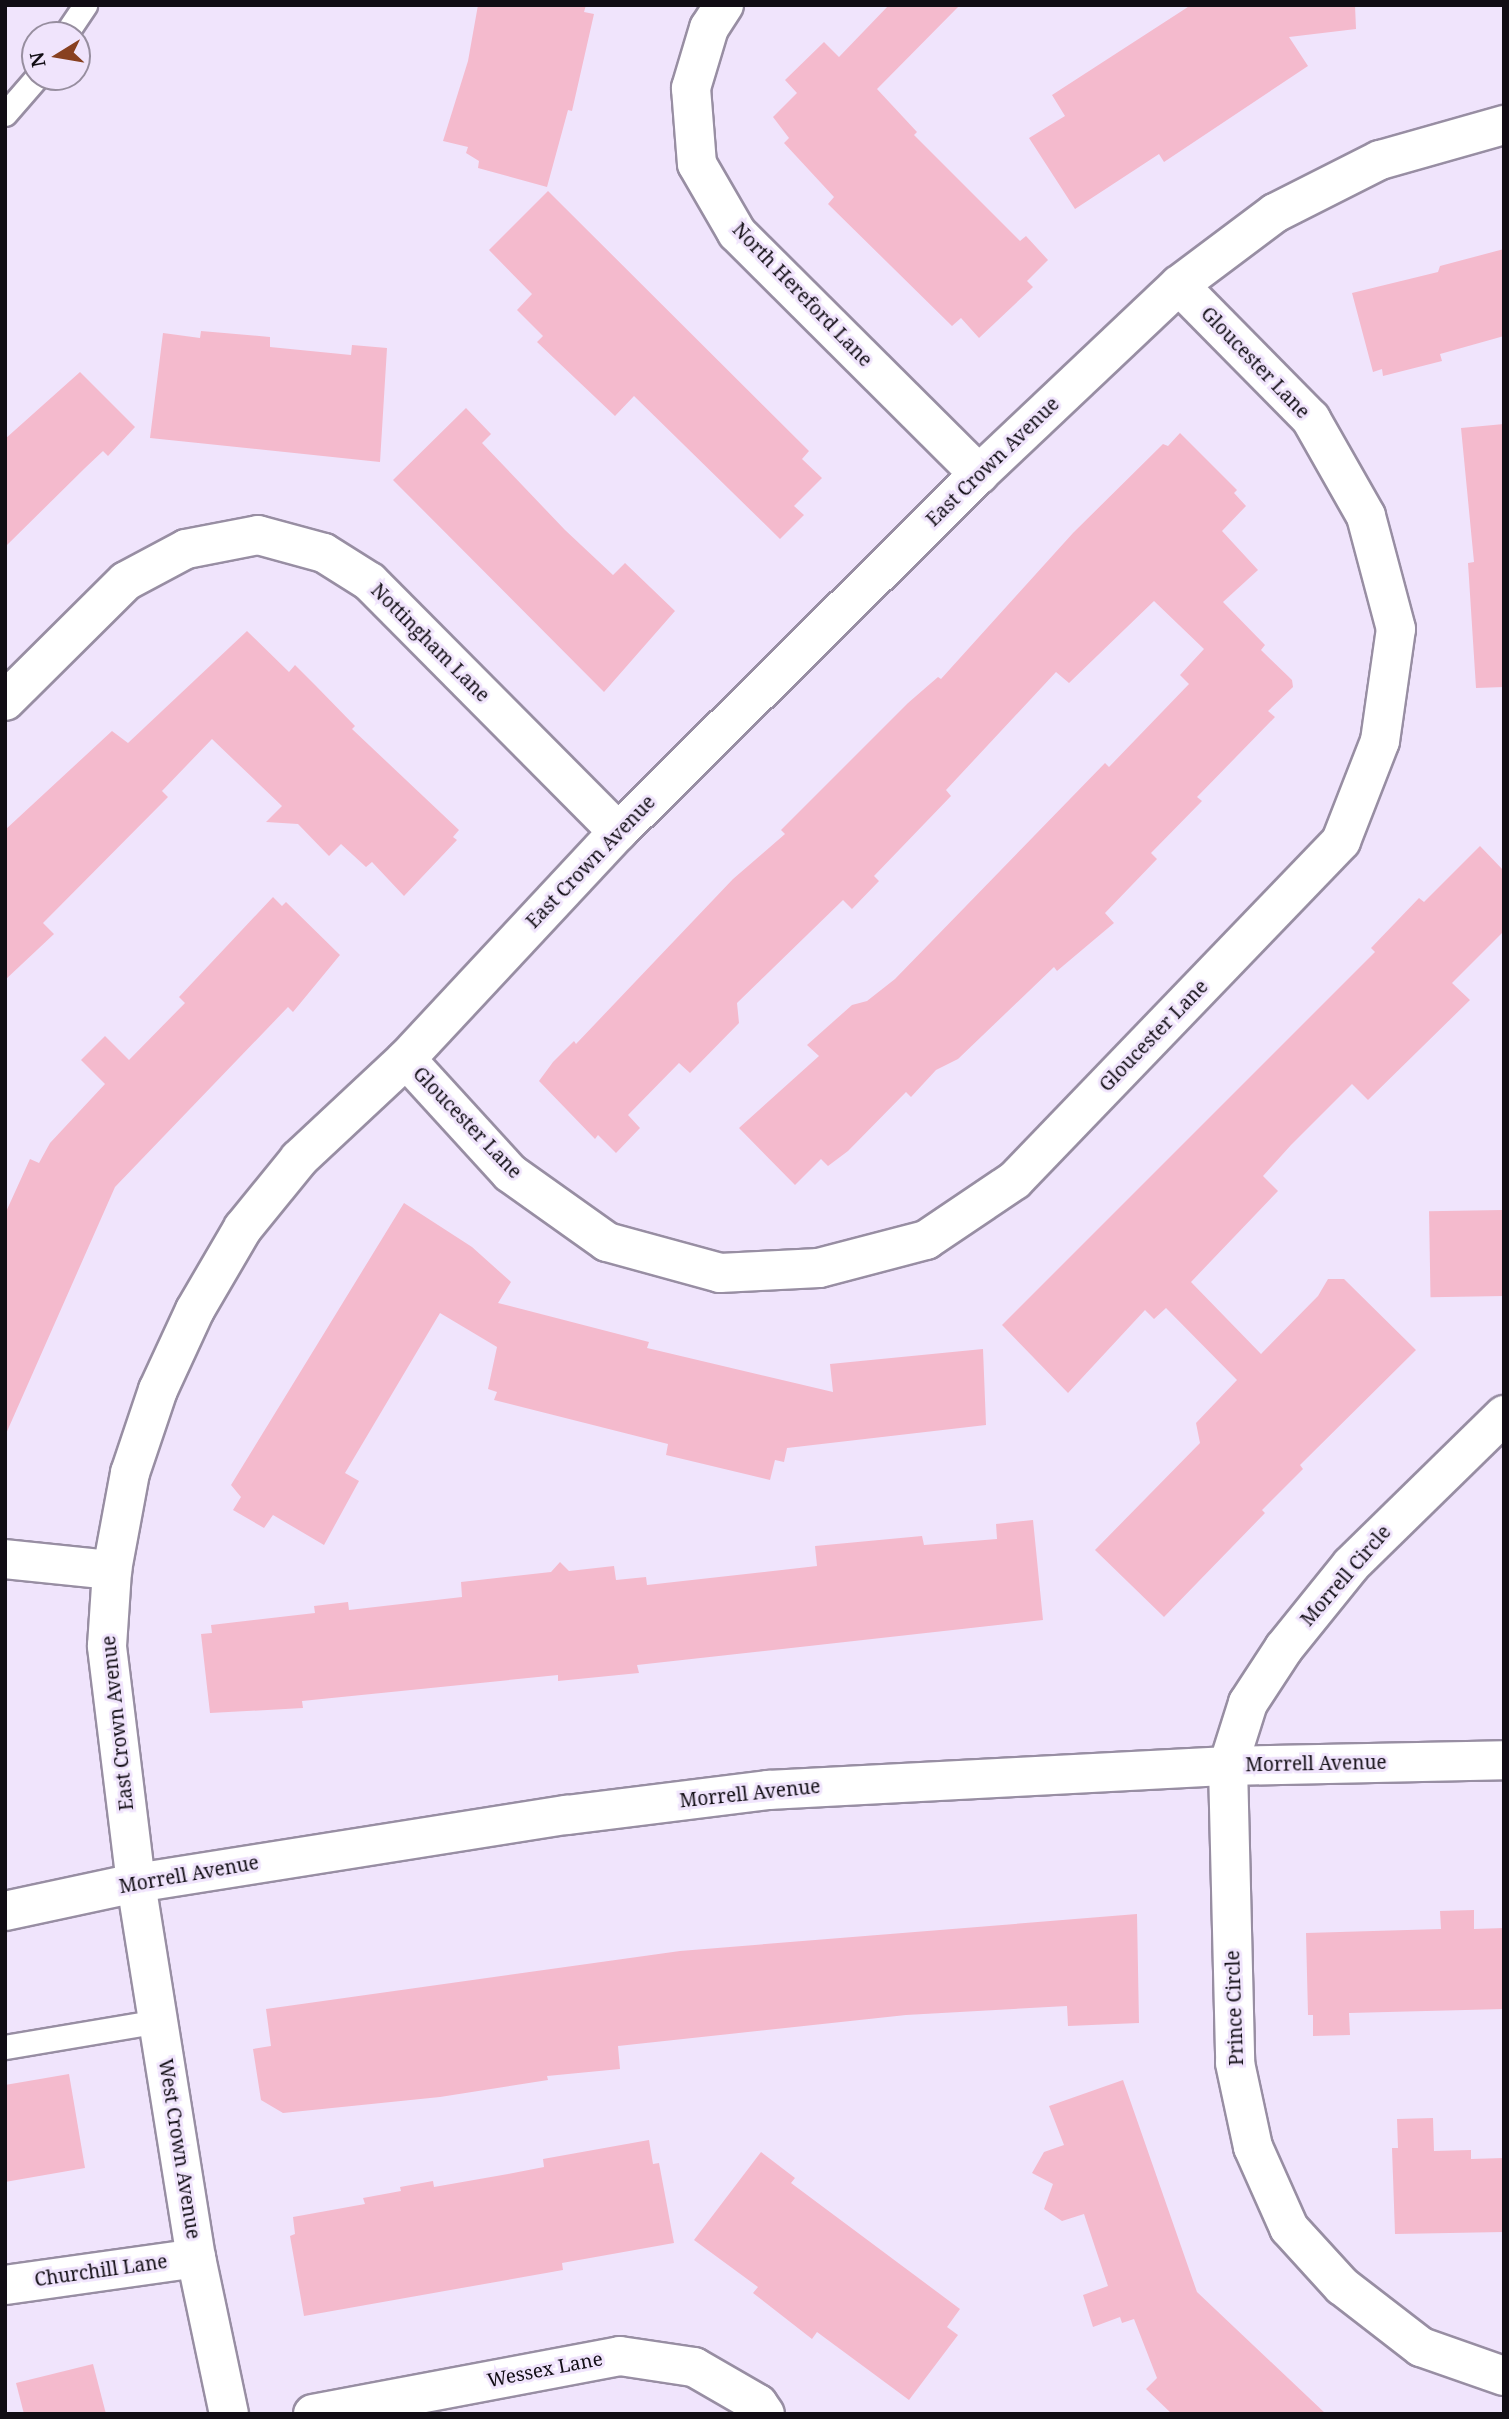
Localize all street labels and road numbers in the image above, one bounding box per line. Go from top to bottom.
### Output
street label: North Hereford Lane [727,218,877,372]
street label: Gloucester Lane [1196,302,1314,424]
street label: East Crown Avenue [922,393,1064,531]
street label: Nottingham Lane [366,579,494,707]
street label: East Crown Avenue [522,791,660,933]
street label: Gloucester Lane [1095,975,1213,1097]
street label: Gloucester Lane [408,1062,526,1184]
street label: Morrell Circle [1296,1521,1396,1631]
street label: East Crown Avenue [97,1634,139,1812]
street label: Morrell Avenue [1245,1751,1387,1777]
street label: Morrell Avenue [678,1775,822,1813]
street label: Morrell Avenue [117,1851,261,1899]
street label: Prince Circle [1222,1950,1248,2066]
street label: West Crown Avenue [153,2057,205,2241]
street label: Churchill Lane [33,2250,169,2292]
street label: Wessex Lane [485,2348,605,2392]

